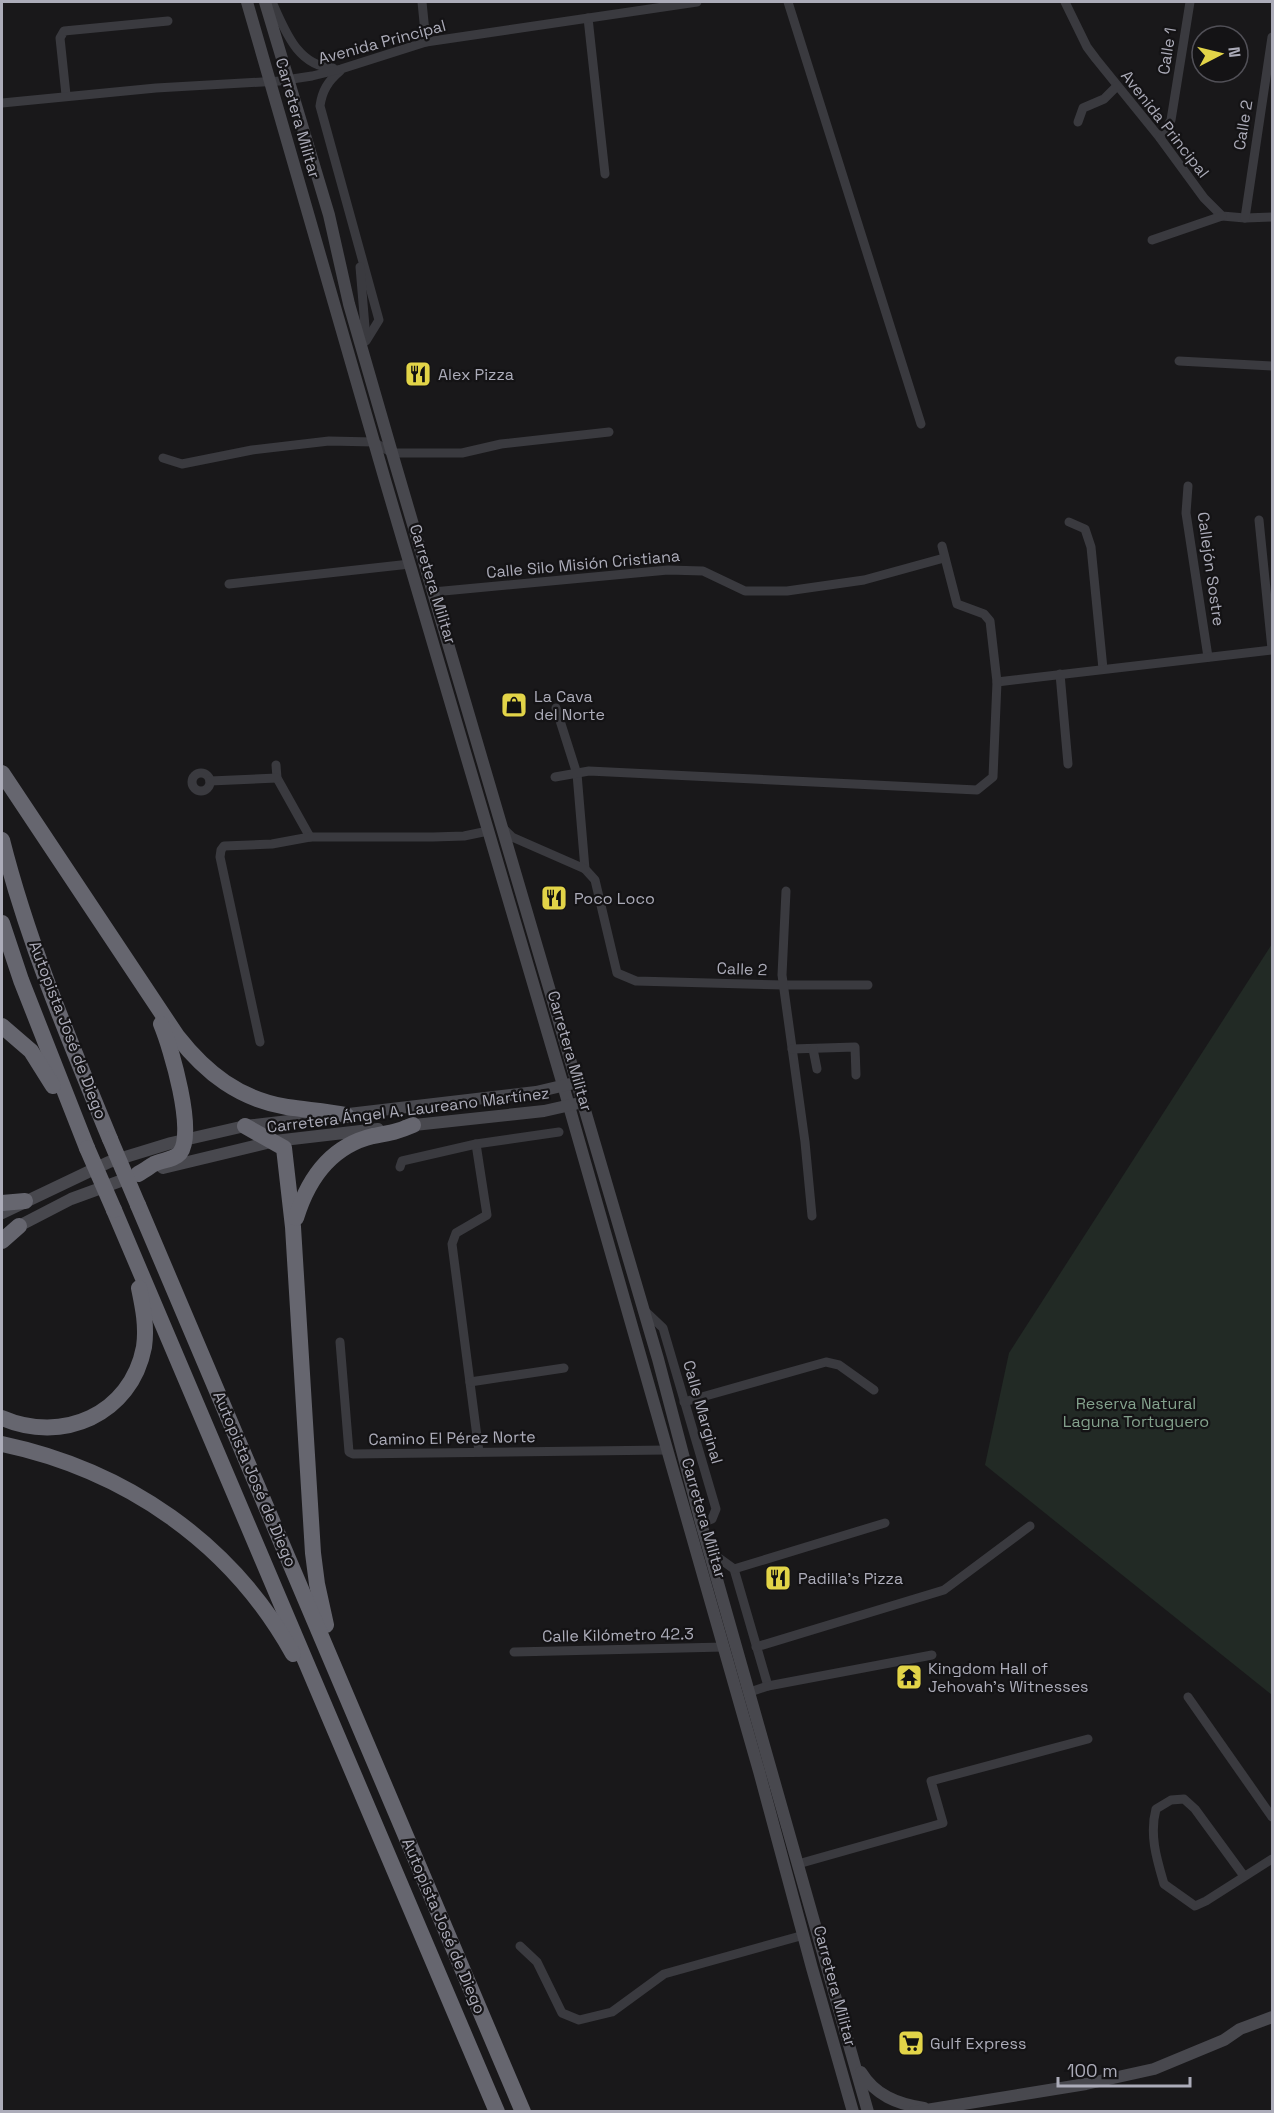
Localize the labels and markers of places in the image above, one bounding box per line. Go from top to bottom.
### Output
restaurant icon: Alex Pizza [403,359,433,389]
place label: Alex Pizza [438,364,514,385]
place label: La Cava del Norte [534,686,605,725]
shop icon: La Cava del Norte [499,690,529,720]
restaurant icon: Poco Loco [539,883,569,913]
place label: Poco Loco [574,888,655,909]
restaurant icon: Padilla's Pizza [763,1563,793,1593]
place label: Padilla's Pizza [798,1568,903,1589]
place label: Kingdom Hall of Jehovah’s Witnesses [928,1658,1089,1697]
temple icon: Kingdom Hall of Jehovah’s Witnesses [894,1662,924,1692]
supermarket icon: Gulf Express [896,2028,926,2058]
place label: Gulf Express [930,2033,1026,2054]

